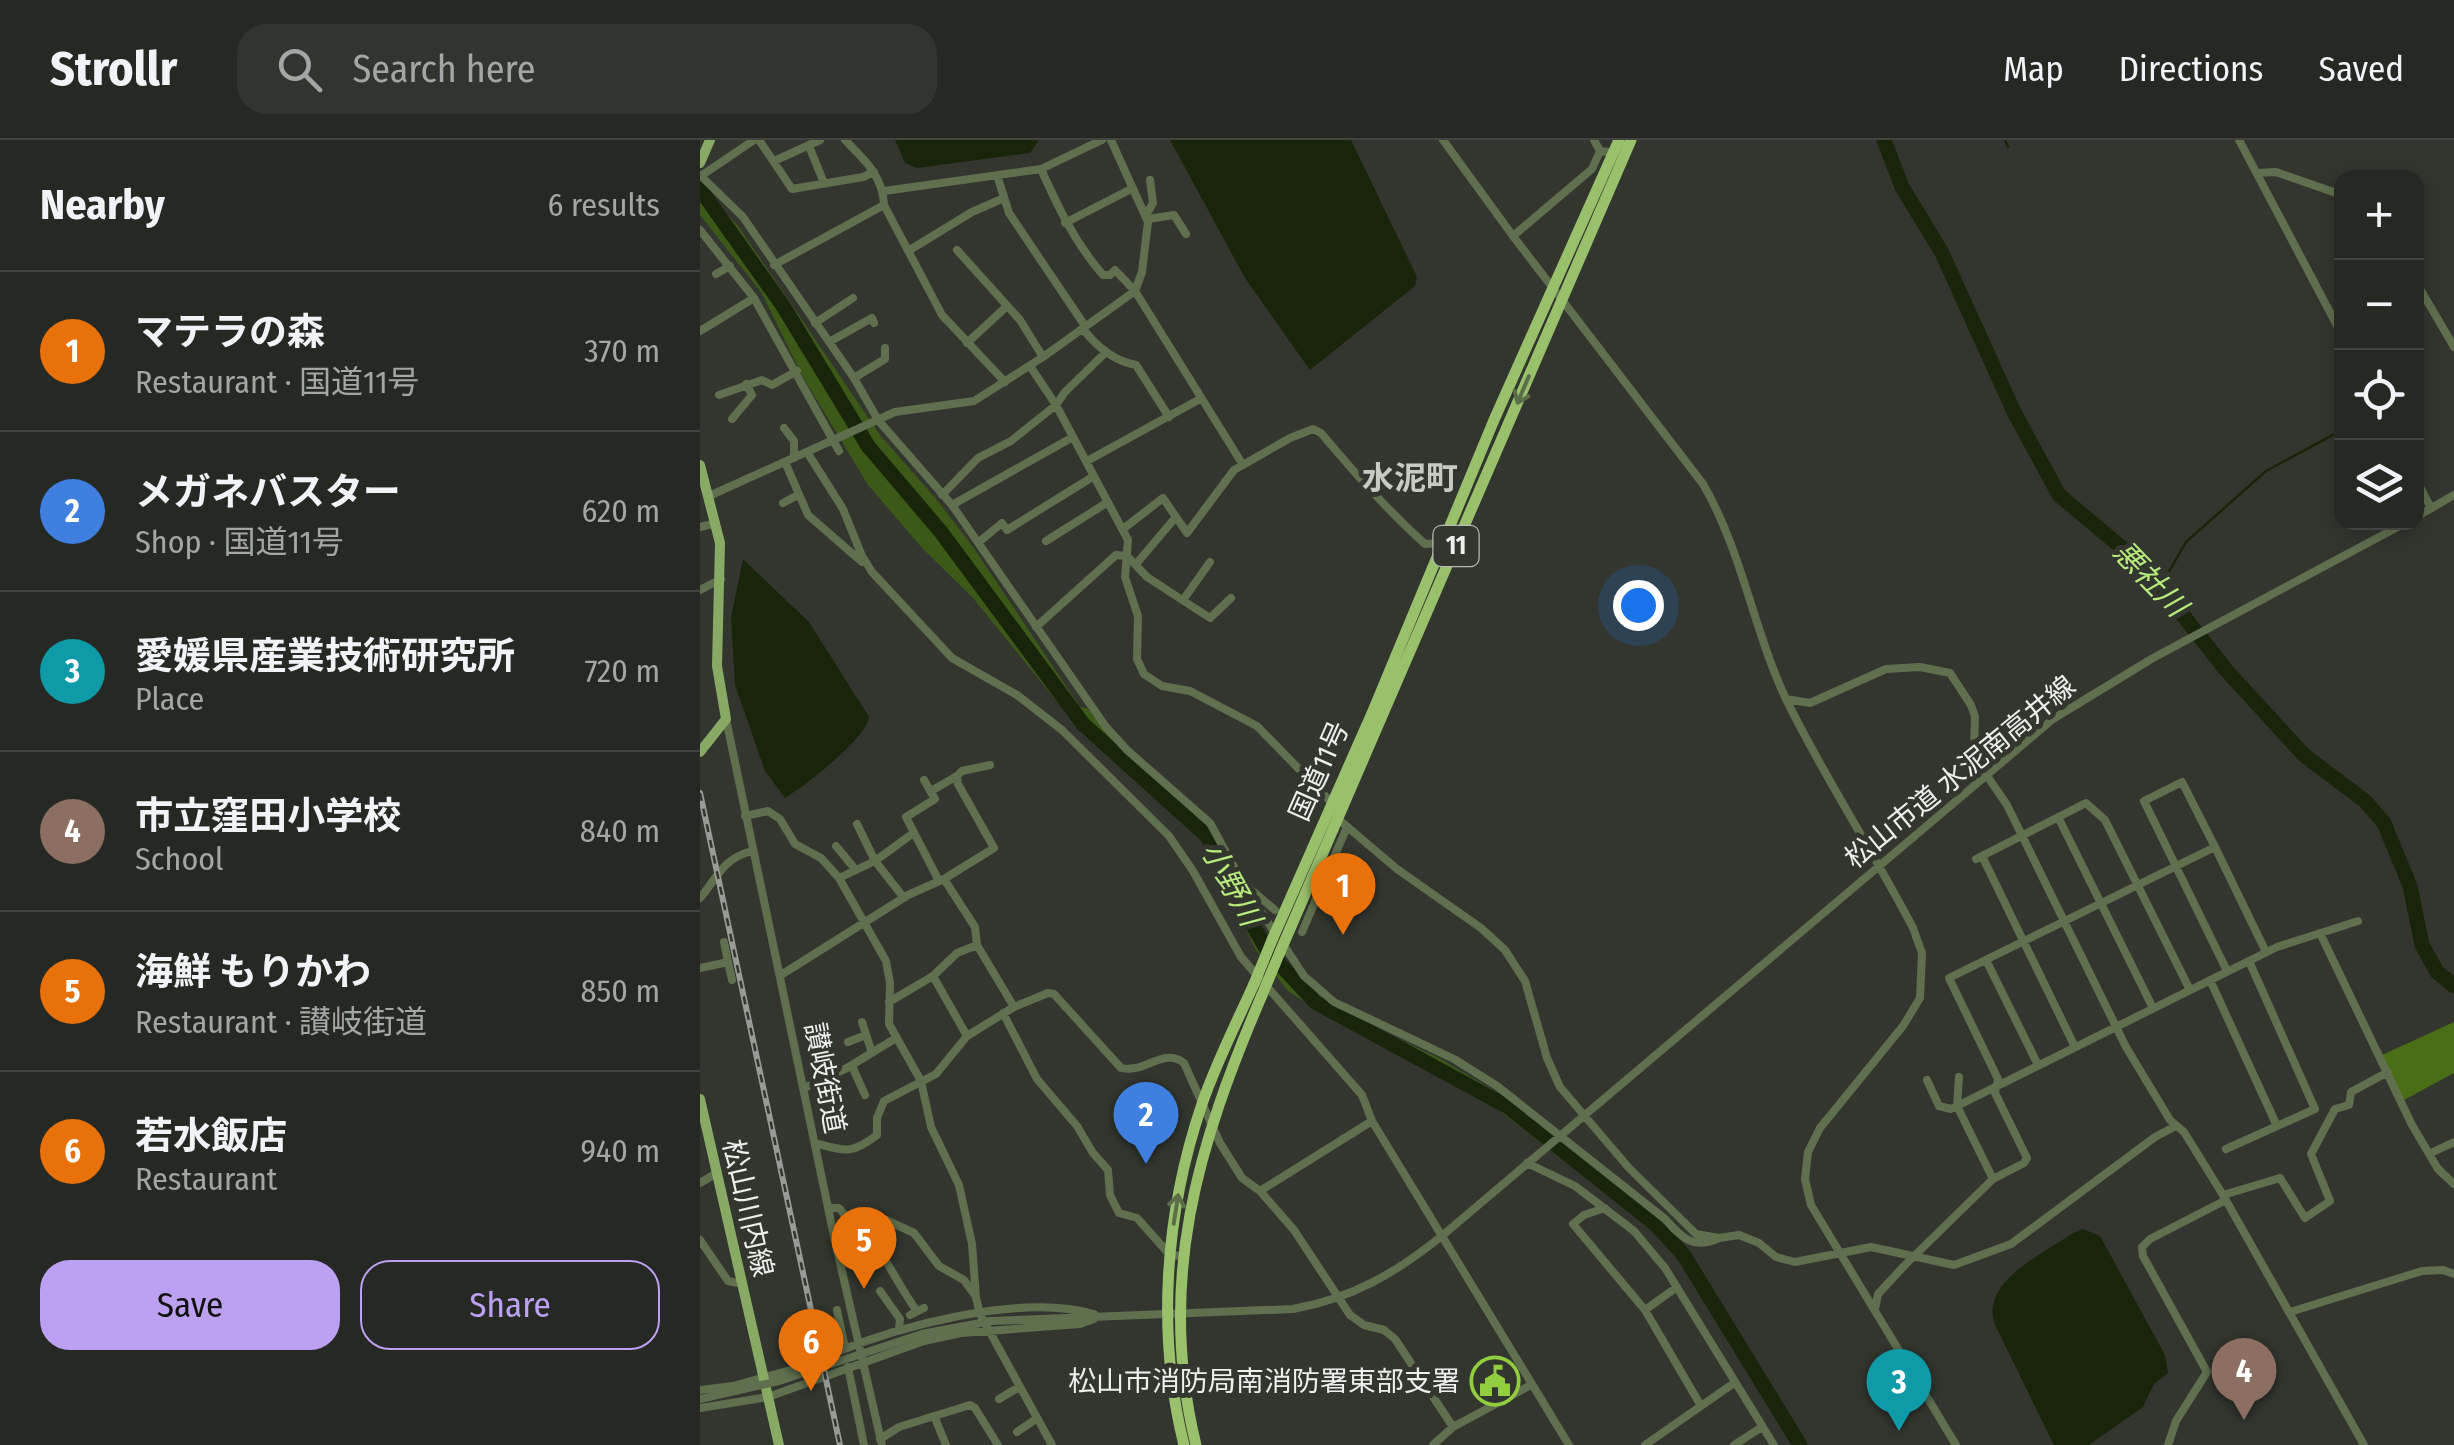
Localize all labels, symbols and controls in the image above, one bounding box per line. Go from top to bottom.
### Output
search box [237,24,937,114]
text: Strollr [50,40,177,98]
icon: search [272,42,327,97]
text: Search here [352,46,536,92]
text: Map [2003,48,2064,90]
text: Directions [2119,48,2264,90]
text: Saved [2319,48,2404,90]
map controls [2334,170,2424,530]
button: + [2334,170,2424,260]
text: Nearby [40,180,165,230]
text: 6 results [548,186,660,224]
button: − [2334,260,2424,350]
text: マテラの森 [135,309,325,355]
text: 1 [66,332,79,370]
text: 370 m [584,332,660,370]
button: locate [2334,350,2424,440]
text: Restaurant · 国道11号 [135,363,420,401]
one-way arrow [1513,374,1531,405]
button: layers [2334,440,2424,530]
district label: 水泥町 [1362,459,1458,497]
text: メガネバスター [135,469,401,515]
text: 2 [65,492,80,530]
text: 620 m [582,492,660,530]
text: Shop · 国道11号 [135,523,344,561]
road number: 11 [1434,526,1478,566]
water label: 悪社川 [2106,534,2196,626]
your location [1613,580,1664,631]
text: 愛媛県産業技術研究所 [135,633,515,679]
text: 3 [65,652,80,690]
text: 720 m [584,652,660,690]
street label: 松山市道 水泥南高井線 [1838,669,2082,875]
text: Place [135,680,204,718]
street label: 国道11号 [1282,716,1356,826]
text: 市立窪田小学校 [135,793,401,839]
text: 4 [64,812,81,850]
text: 840 m [580,812,660,850]
water label: 小野川 [1193,836,1270,935]
text: School [135,840,224,878]
pin: 1 [1310,852,1376,935]
text: 海鮮 もりかわ [135,949,371,995]
text: 5 [65,972,80,1010]
text: 850 m [581,972,660,1010]
text: Restaurant · 讃岐街道 [135,1003,427,1041]
street label: 讃岐街道 [798,1020,852,1136]
pin: 2 [1114,1082,1178,1164]
text: 若水飯店 [135,1113,287,1159]
text: 6 [64,1132,81,1170]
text: 940 m [580,1132,660,1170]
street label: 松山川内線 [716,1136,780,1280]
text: Restaurant [135,1160,277,1198]
one-way arrow [1168,1194,1186,1226]
pin: 5 [832,1206,896,1289]
button: Save [40,1260,340,1350]
button: Share [360,1260,660,1350]
pin: 6 [778,1308,844,1391]
pin: 4 [2212,1338,2276,1420]
pin: 3 [1866,1348,1932,1431]
public building icon: 松山市消防局南消防署東部支署 [1469,1355,1521,1407]
place label: 松山市消防局南消防署東部支署 [1068,1365,1460,1398]

